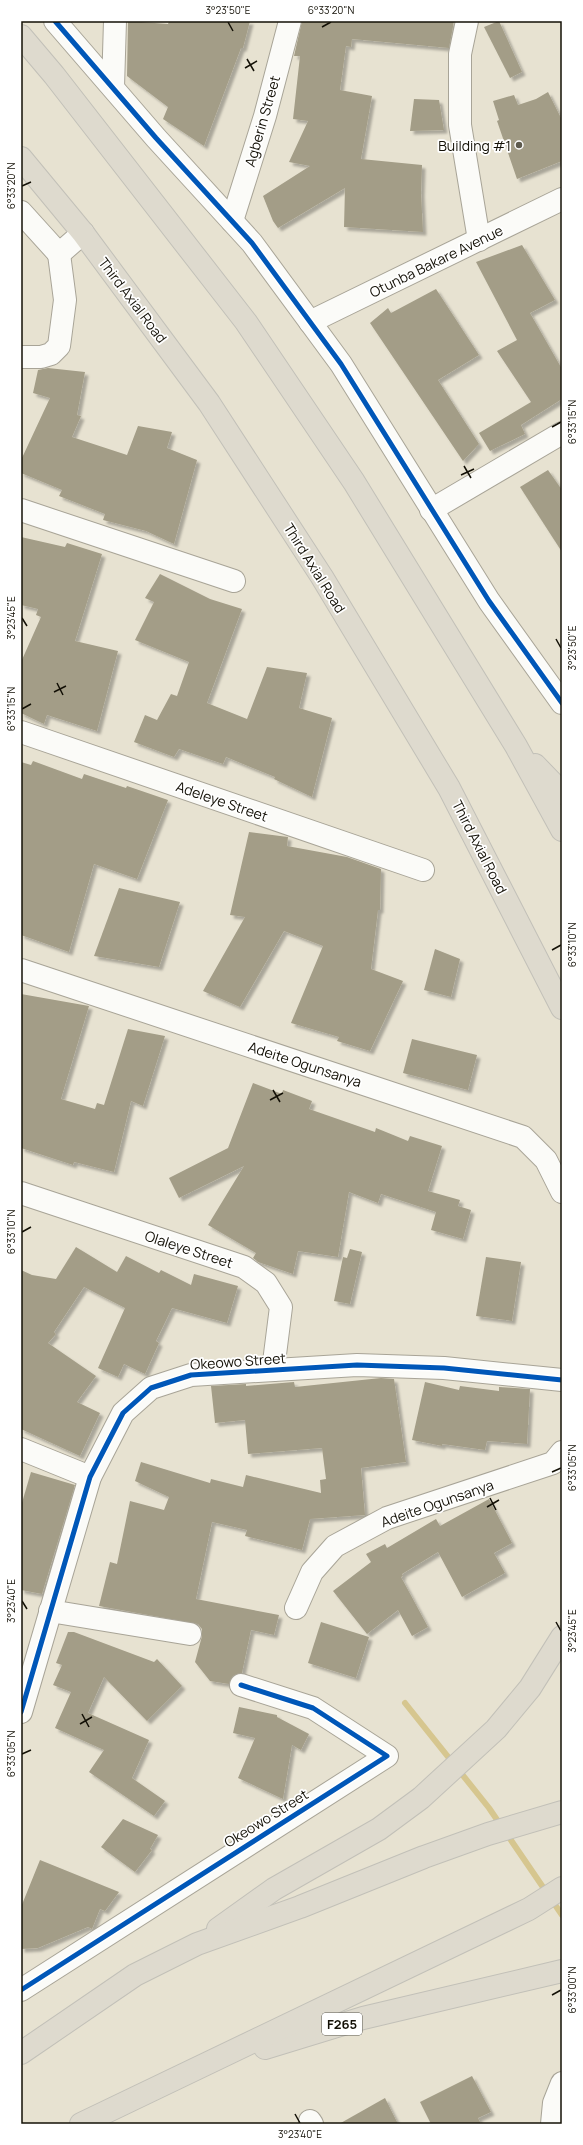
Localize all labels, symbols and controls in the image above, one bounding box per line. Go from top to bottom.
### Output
text: 3°23'50"E [206,3,251,17]
text: 6°33'20"N [308,3,354,17]
street label: Agberin Street [240,73,284,169]
place label: Building #1 [438,136,511,155]
marker: Building #1 [514,140,524,150]
text: 6°33'20"N [4,163,18,209]
street label: Otunba Bakare Avenue [366,220,506,302]
street label: Third Axial Road [95,253,171,347]
text: 6°33'15"N [565,400,579,444]
street label: Third Axial Road [280,520,350,616]
text: 3°23'45"E [4,596,18,640]
text: 3°23'50"E [565,625,579,670]
text: 6°33'15"N [4,687,18,731]
street label: Adeleye Street [174,776,271,826]
street label: Third Axial Road [448,797,512,897]
text: 6°33'10"N [565,923,579,967]
street label: Adeite Ogunsanya [246,1037,364,1091]
text: 6°33'10"N [4,1210,18,1254]
street label: Olaleye Street [142,1226,236,1272]
street label: Okeowo Street [190,1348,287,1374]
text: 6°33'05"N [565,1445,579,1491]
street label: Adeite Ogunsanya [378,1475,496,1531]
text: 3°23'40"E [4,1579,18,1623]
text: 3°23'45"E [565,1609,579,1653]
text: 6°33'05"N [4,1731,18,1777]
street label: Okeowo Street [220,1784,312,1851]
text: 6°33'00"N [565,1966,579,2013]
road number: F265 [322,2013,362,2035]
text: 3°23'40"E [278,2127,322,2141]

